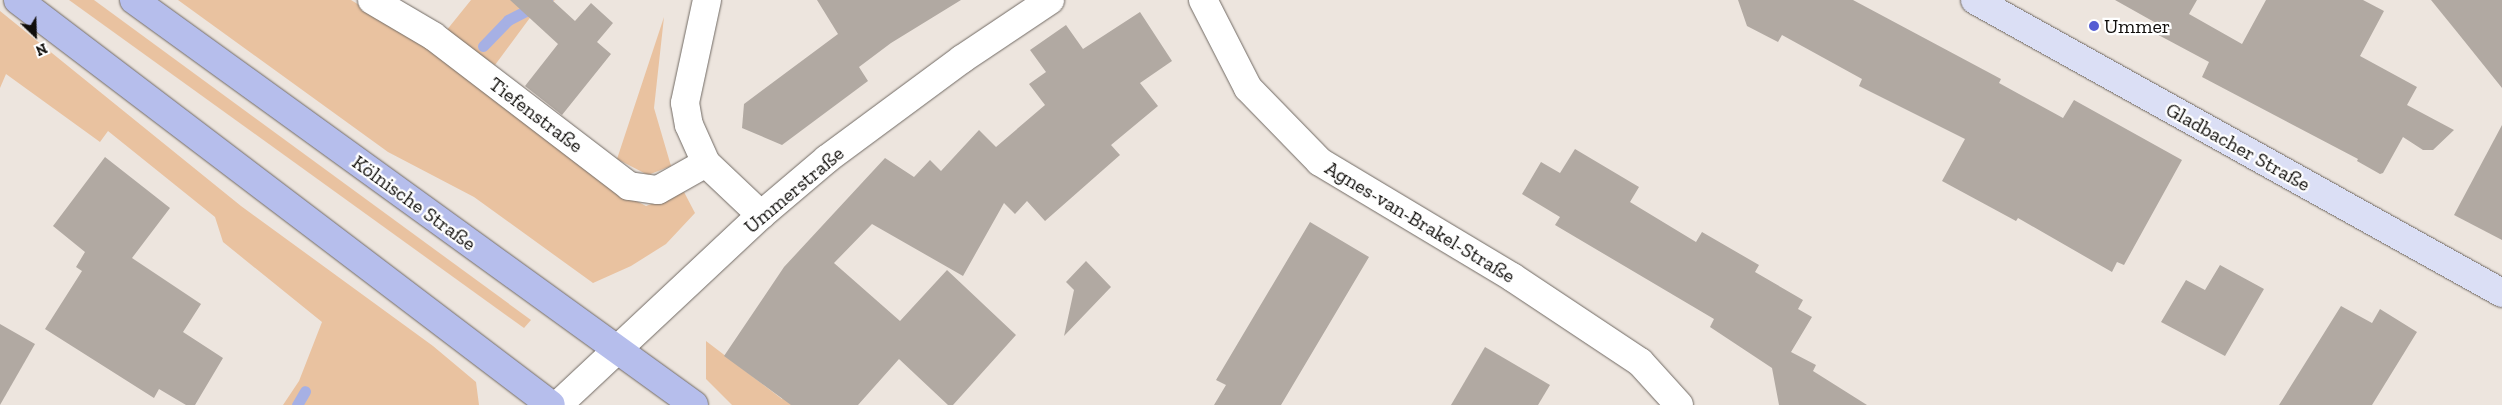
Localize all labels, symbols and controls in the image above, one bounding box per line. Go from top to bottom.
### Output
north arrow [10,10,60,60]
place label: Ummer [2104,14,2170,38]
marker: Ummer [2088,20,2100,32]
text: N [33,39,50,59]
street label: Tiefenstraße [484,72,588,158]
street label: Gladbacher Straße [2162,97,2314,197]
street label: Ummerstraße [739,141,849,239]
street label: Kölnische Straße [348,150,480,256]
street label: Agnes-van-Brakel-Straße [1321,156,1519,288]

